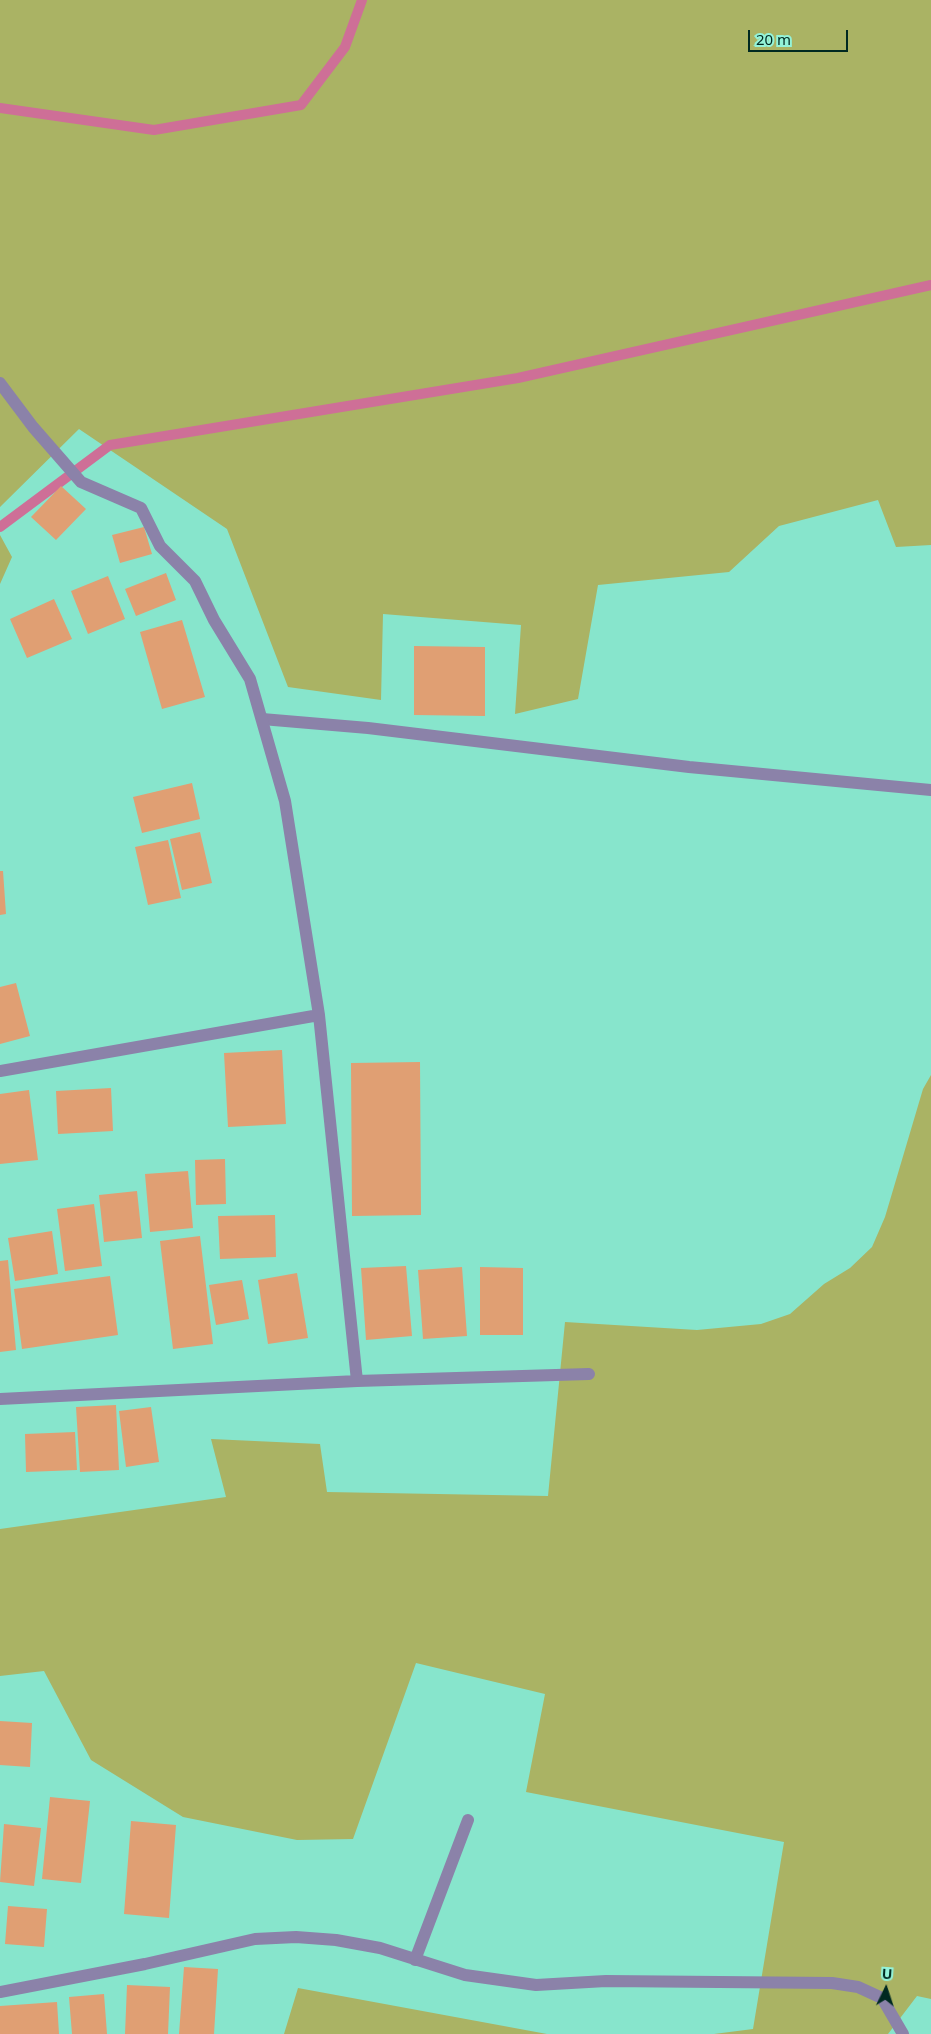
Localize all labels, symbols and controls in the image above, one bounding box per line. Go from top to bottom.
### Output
scale bar [751,20,851,52]
text: 20 m [756,29,791,49]
north arrow [861,1964,911,2014]
text: U [881,1964,893,1983]

